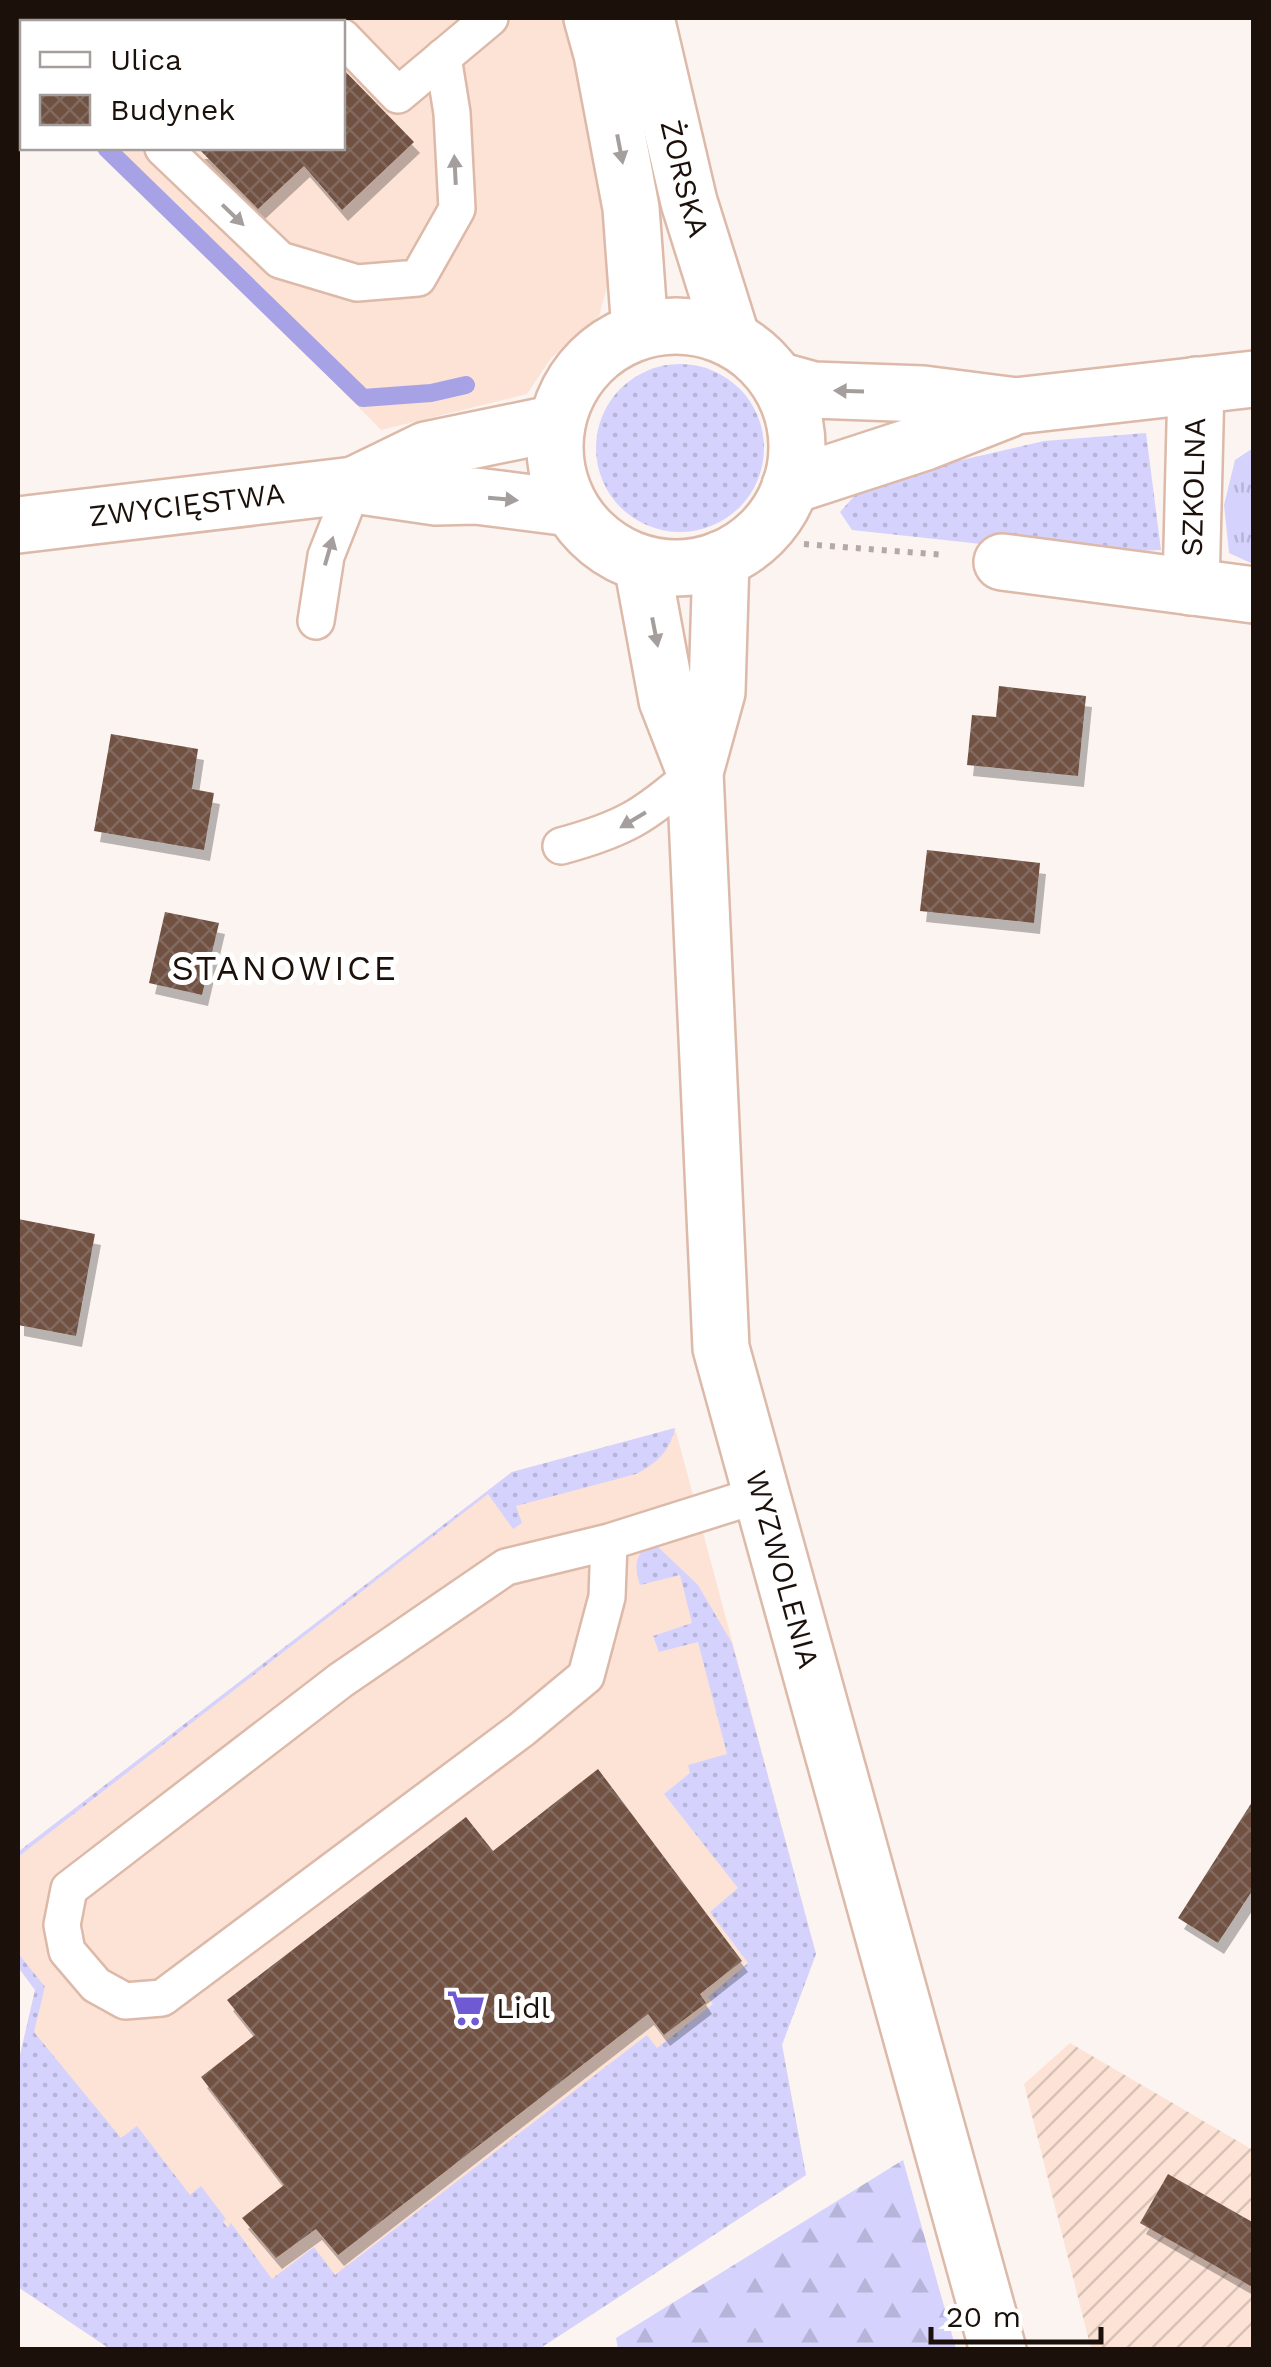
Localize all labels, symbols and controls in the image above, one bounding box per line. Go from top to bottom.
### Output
legend [20,20,345,150]
text: Ulica [110,42,182,77]
text: Budynek [110,92,235,127]
street label: ŻORSKA [653,116,717,241]
one-way arrow [613,134,629,165]
one-way arrow [447,153,463,185]
one-way arrow [221,203,245,226]
one-way arrow [833,383,865,399]
street label: SZKOLNA [1174,417,1212,557]
street label: ZWYCIĘSTWA [87,475,287,533]
one-way arrow [488,491,520,507]
one-way arrow [321,535,337,566]
one-way arrow [648,616,664,647]
one-way arrow [619,811,647,828]
district label: STANOWICE [172,947,398,989]
street label: WYZWOLENIA [739,1467,827,1672]
supermarket icon: Lidl [445,1987,487,2029]
place label: Lidl [496,1990,550,2025]
scale bar [931,2282,1101,2344]
text: 20 m [946,2299,1021,2334]

